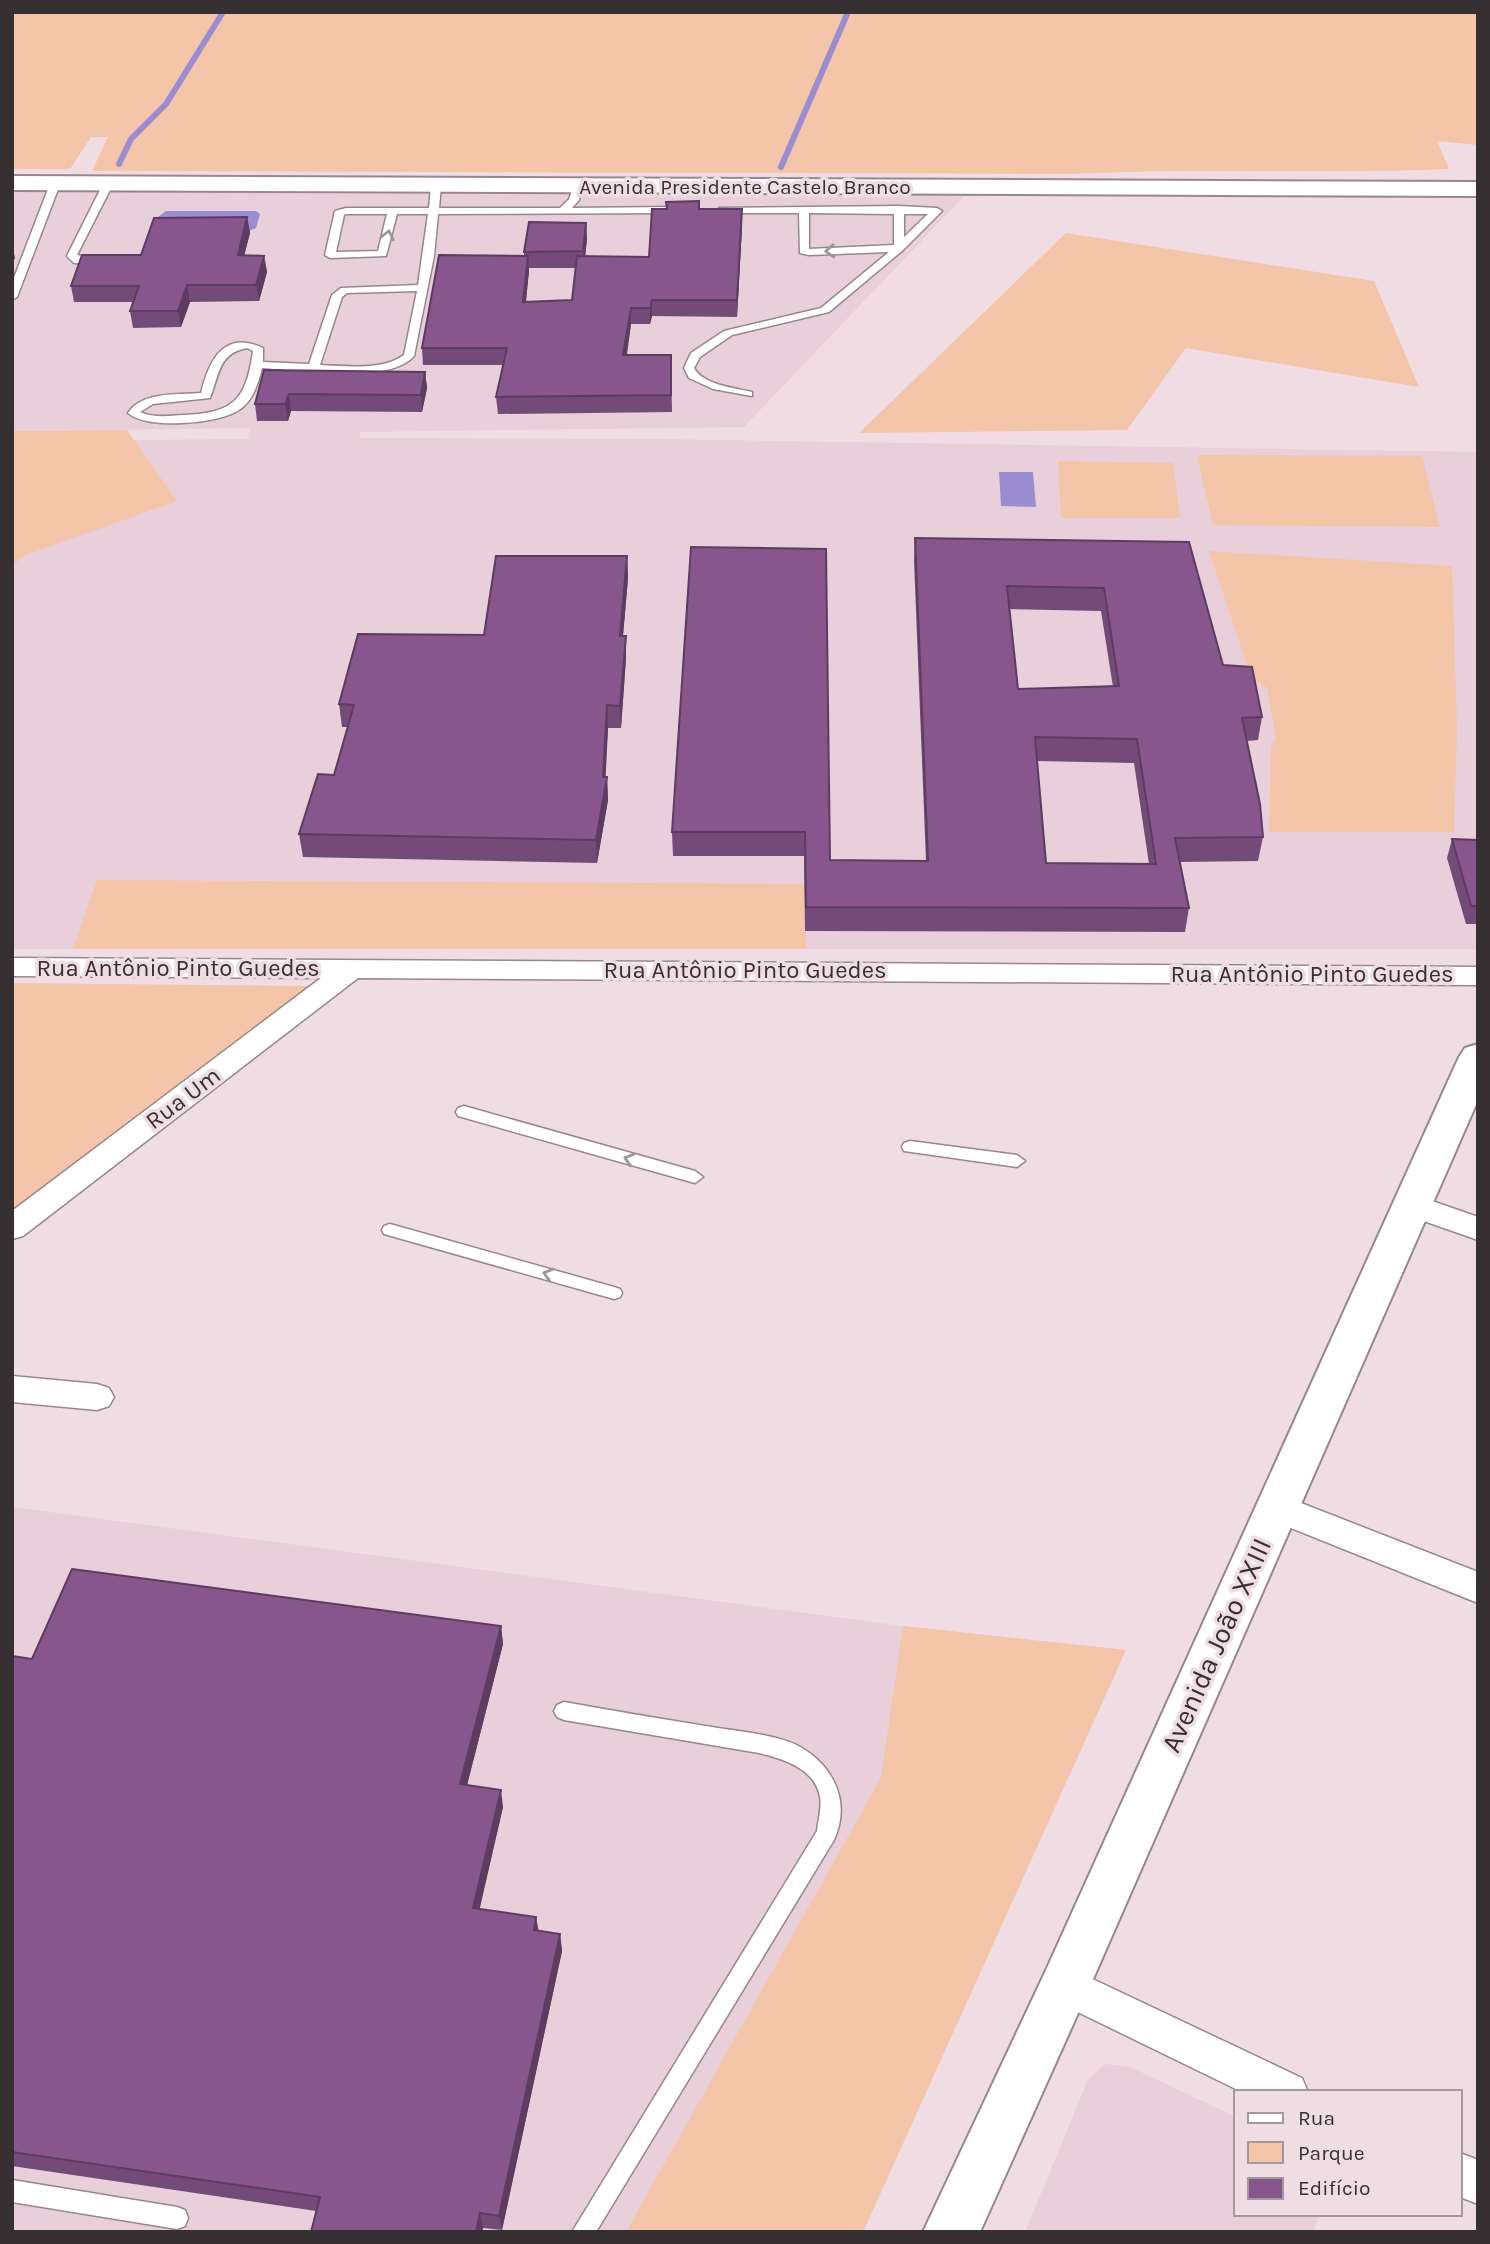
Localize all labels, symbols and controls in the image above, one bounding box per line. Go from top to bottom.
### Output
street label: Avenida Presidente Castelo Branco [579,175,911,199]
one-way arrow [380,229,394,241]
one-way arrow [825,244,836,259]
street label: Rua Antônio Pinto Guedes [36,954,320,982]
street label: Rua Antônio Pinto Guedes [603,956,887,984]
street label: Rua Antônio Pinto Guedes [1170,960,1454,988]
street label: Rua Um [140,1061,226,1135]
one-way arrow [623,1152,635,1167]
one-way arrow [543,1268,555,1283]
street label: Avenida João XXIII [1154,1533,1278,1757]
legend [1234,2090,1462,2216]
text: Rua [1298,2106,1335,2130]
text: Parque [1298,2141,1365,2165]
text: Edifício [1298,2176,1371,2200]

